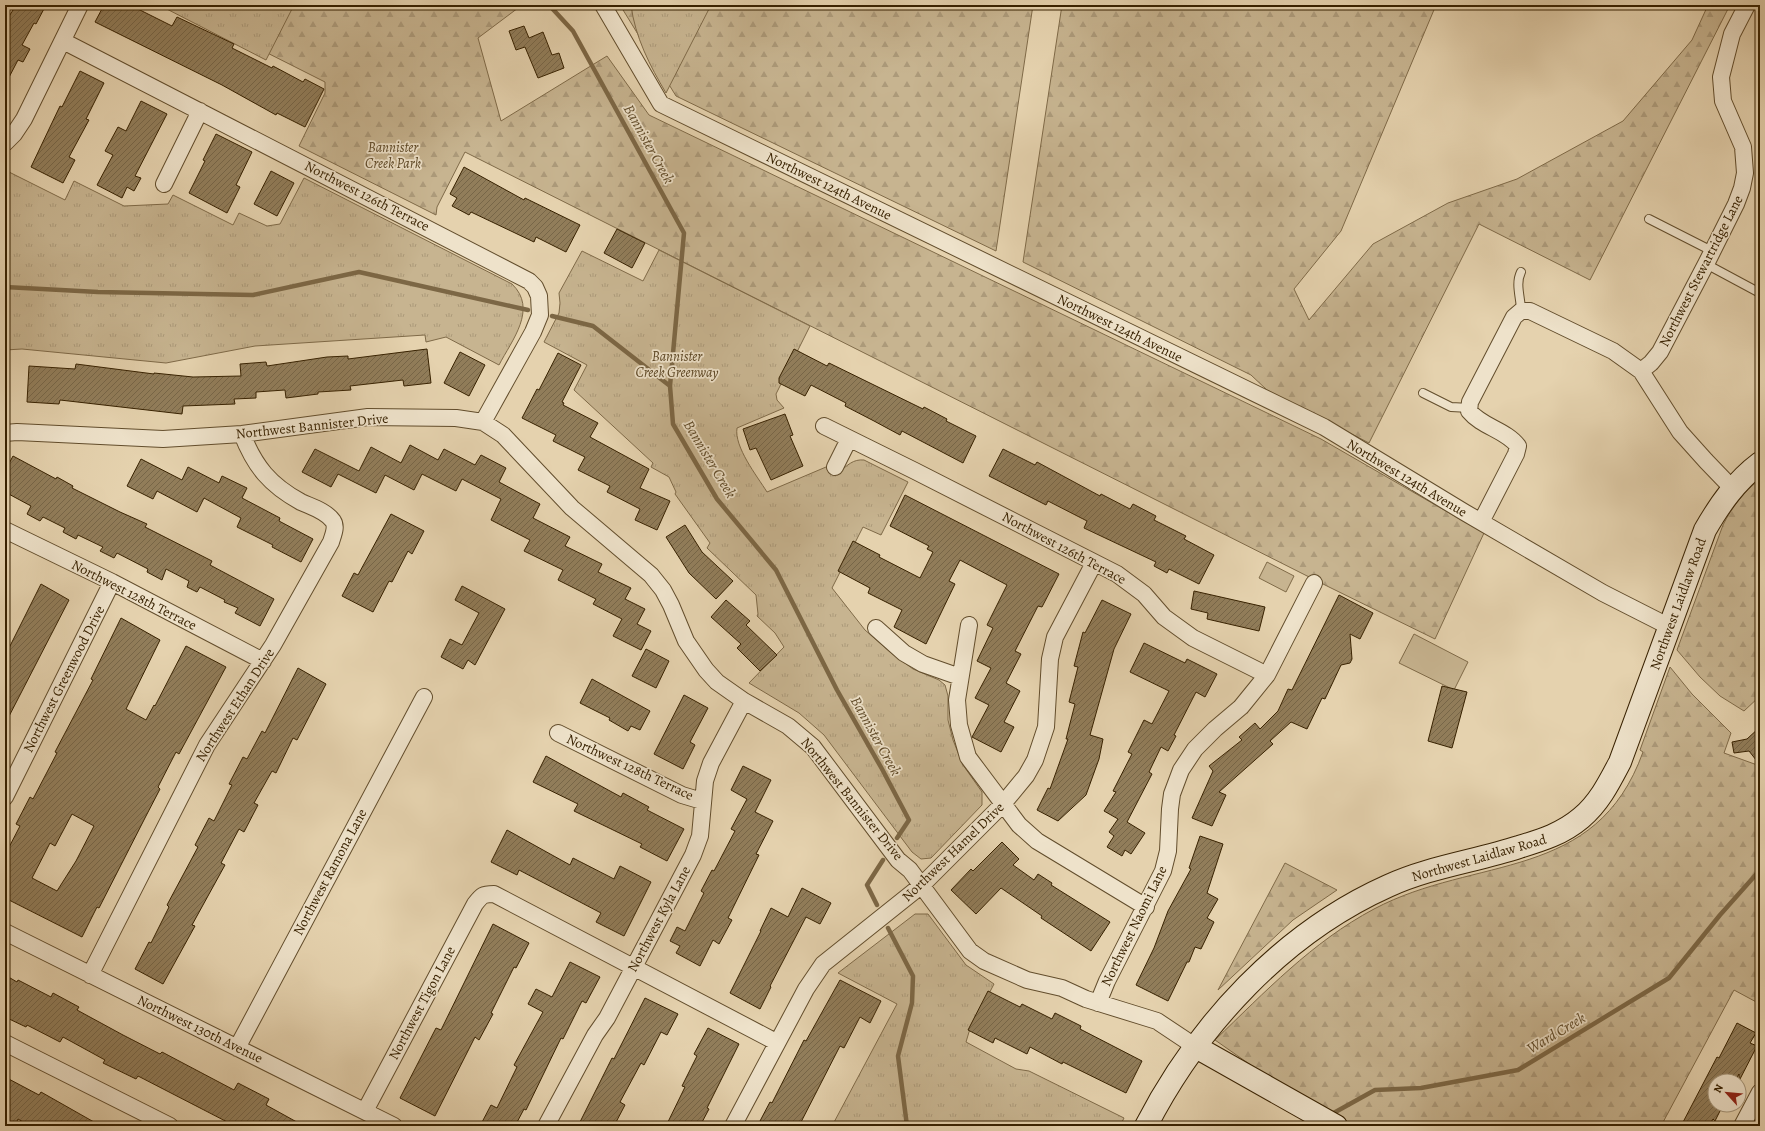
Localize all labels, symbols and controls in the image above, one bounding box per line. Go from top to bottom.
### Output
water label: Bannister Creek [619,101,679,187]
park label: Bannister Creek Park [365,138,421,173]
street label: Northwest 124th Avenue [763,147,895,225]
street label: Northwest 126th Terrace [301,156,433,236]
street label: Northwest Stewartridge Lane [1654,192,1748,350]
street label: Northwest 124th Avenue [1054,289,1186,367]
park label: Bannister Creek Greenway [636,347,718,382]
street label: Northwest Bannister Drive [235,409,389,443]
water label: Bannister Creek [679,416,741,502]
street label: Northwest 124th Avenue [1343,435,1471,521]
street label: Northwest 126th Terrace [999,507,1129,589]
street label: Northwest Laidlaw Road [1645,535,1711,673]
street label: Northwest 128th Terrace [68,555,200,635]
street label: Northwest Greenwood Drive [19,602,109,756]
street label: Northwest Ethan Drive [191,645,279,765]
water label: Bannister Creek [846,693,906,779]
street label: Northwest 128th Terrace [563,729,697,805]
street label: Northwest Bannister Drive [796,734,908,864]
street label: Northwest Hamel Drive [898,798,1008,906]
street label: Northwest Ramona Lane [289,805,371,939]
street label: Northwest Laidlaw Road [1409,830,1549,886]
street label: Northwest Naomi Lane [1097,862,1171,990]
street label: Northwest Kyla Lane [623,863,695,975]
street label: Northwest Tigon Lane [384,943,460,1063]
street label: Northwest 130th Avenue [134,990,266,1068]
water label: Ward Creek [1523,1008,1589,1058]
north arrow [1707,1073,1747,1113]
text: N [1710,1082,1727,1096]

